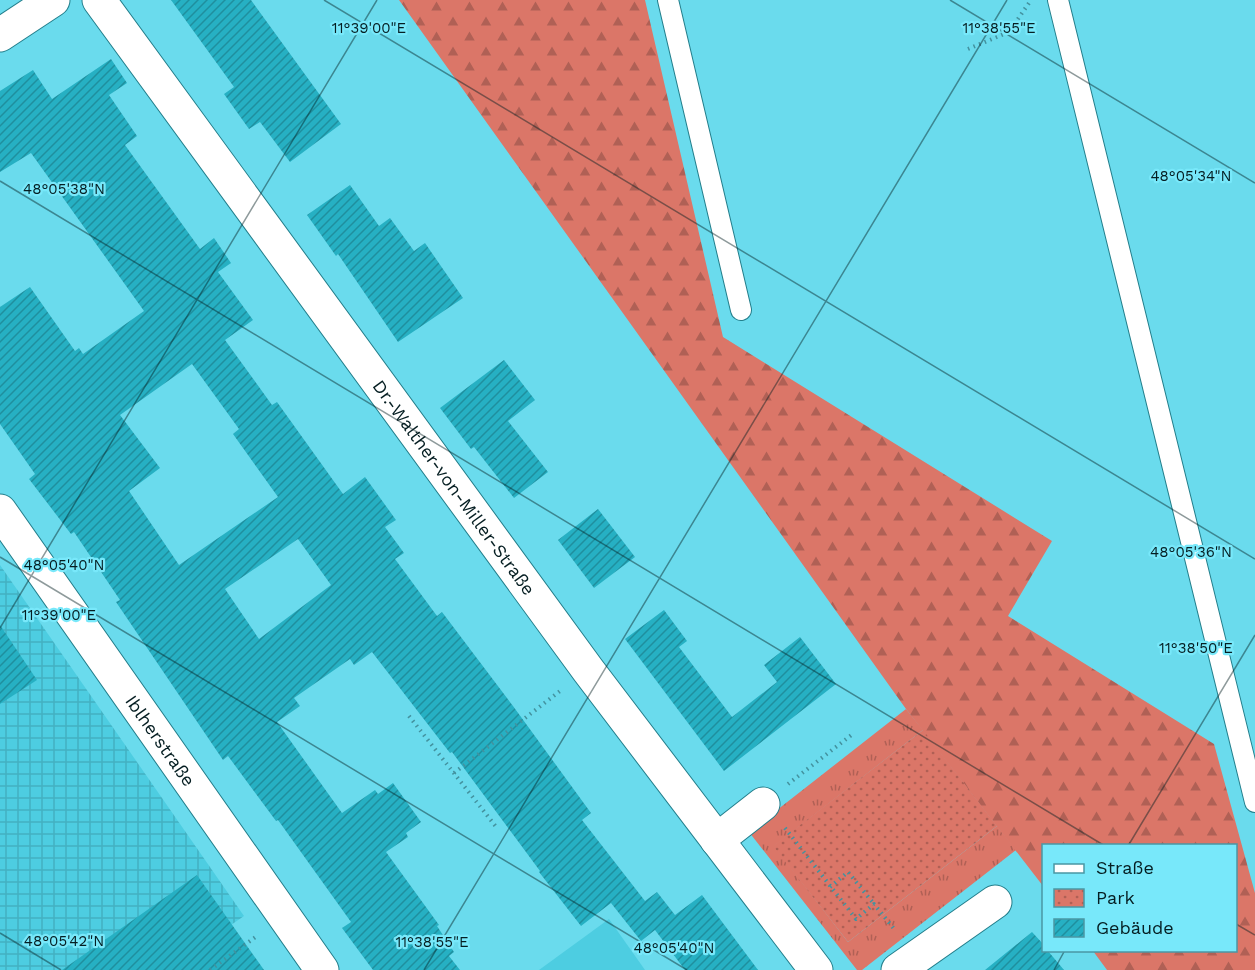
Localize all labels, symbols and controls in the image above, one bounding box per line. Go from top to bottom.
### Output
text: 11°39'00"E [332,19,406,37]
text: 11°38'55"E [962,19,1036,37]
text: 48°05'34"N [1150,167,1232,185]
text: 48°05'38"N [23,180,105,198]
street label: Dr.-Walther-von-Miller-Straße [369,375,540,599]
text: 48°05'36"N [1150,543,1232,561]
text: 48°05'40"N [23,556,105,574]
text: 11°39'00"E [22,606,96,624]
text: 11°38'50"E [1159,639,1233,657]
street label: Iblherstraße [122,691,200,790]
legend [1042,844,1237,952]
text: Straße [1096,857,1154,878]
text: Park [1096,887,1135,908]
text: Gebäude [1096,917,1174,938]
text: 48°05'42"N [24,932,104,950]
text: 11°38'55"E [395,933,469,951]
text: 48°05'40"N [633,939,715,957]

